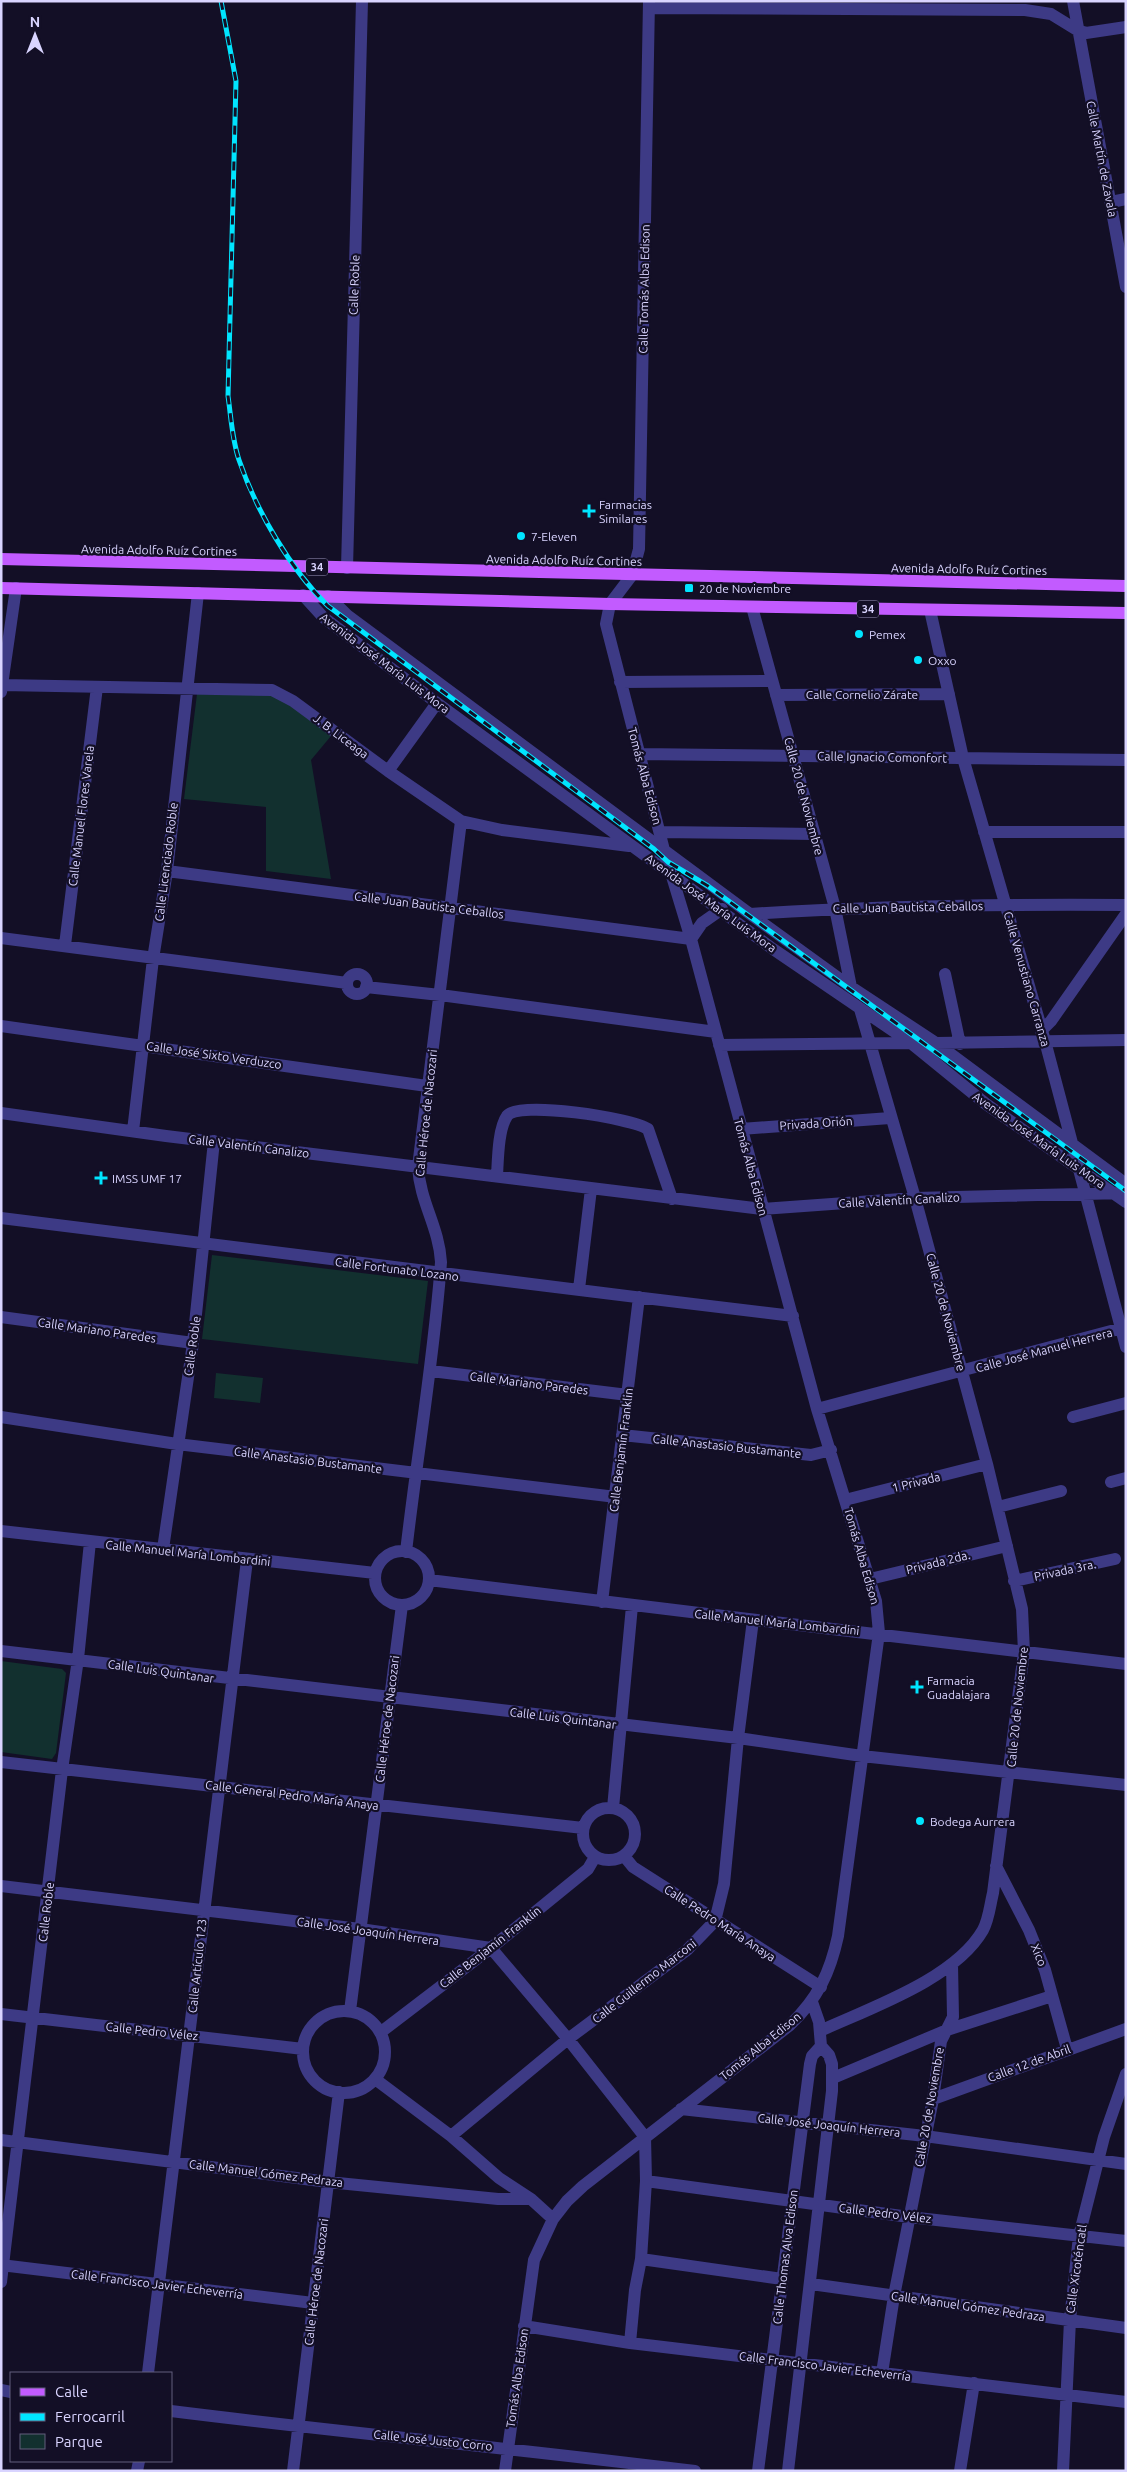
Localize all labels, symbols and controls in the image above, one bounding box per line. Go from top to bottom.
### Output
north arrow [10,10,60,60]
text: N [30,14,40,30]
street label: Calle Martín de Zavala [1084,100,1120,218]
street label: Calle Tomás Alba Edison [636,224,652,354]
street label: Calle Roble [346,255,362,315]
place label: Farmacias Similares [599,498,652,525]
marker: Farmacias Similares [583,505,595,517]
marker: 7-Eleven [515,530,527,542]
place label: 7-Eleven [531,530,577,543]
street label: Avenida Adolfo Ruíz Cortines [81,542,237,558]
street label: Avenida Adolfo Ruíz Cortines [486,552,642,568]
road number: 34 [306,558,328,576]
street label: Avenida Adolfo Ruíz Cortines [891,561,1047,577]
marker: 20 de Noviembre [683,582,695,594]
place label: 20 de Noviembre [699,582,791,595]
road number: 34 [857,600,879,618]
street label: Avenida José María Luis Mora [318,610,452,716]
marker: Pemex [853,628,865,640]
place label: Pemex [869,628,906,641]
marker: Oxxo [912,654,924,666]
place label: Oxxo [928,654,957,667]
street label: Calle Cornelio Zárate [806,688,918,701]
street label: J. B. Liceaga [311,711,371,761]
street label: Tomás Alba Edison [626,726,664,826]
street label: Calle 20 de Noviembre [782,736,826,856]
street label: Calle Manuel Flores Varela [66,745,96,887]
street label: Calle Ignacio Comonfort [817,749,947,765]
street label: Calle Licenciado Roble [152,802,180,922]
street label: Avenida José María Luis Mora [643,851,779,955]
street label: Calle Juan Bautista Ceballos [354,889,504,921]
street label: Calle Juan Bautista Ceballos [833,899,983,915]
street label: Calle Venustiano Carranza [1002,910,1052,1048]
street label: Calle José Sixto Verduzco [145,1039,283,1071]
street label: Calle Héroe de Nacozari [413,1049,439,1177]
street label: Avenida José María Luis Mora [970,1089,1108,1191]
street label: Privada Orión [779,1114,853,1132]
street label: Tomás Alba Edison [732,1117,770,1217]
street label: Calle Valentín Canalizo [188,1132,310,1160]
marker: IMSS UMF 17 [94,1171,108,1185]
place label: IMSS UMF 17 [112,1172,182,1185]
street label: Calle Valentín Canalizo [838,1190,960,1210]
street label: Calle 20 de Noviembre [924,1252,968,1372]
street label: Calle Fortunato Lozano [334,1255,460,1283]
street label: Calle Mariano Paredes [37,1315,157,1345]
street label: Calle Roble [181,1315,203,1377]
street label: Calle José Manuel Herrera [974,1325,1114,1375]
street label: Calle Mariano Paredes [469,1369,589,1397]
street label: Calle Benjamín Franklin [607,1387,635,1513]
street label: Calle Anastasio Bustamante [652,1432,802,1460]
street label: Calle Anastasio Bustamante [233,1444,383,1476]
street label: 1 Privada [890,1470,942,1494]
street label: Tomás Alba Edison [842,1506,882,1606]
street label: Calle Manuel María Lombardini [105,1538,271,1568]
street label: Privada 2da. [905,1548,971,1576]
street label: Privada 3ra. [1033,1557,1097,1583]
street label: Calle Manuel María Lombardini [694,1607,860,1637]
street label: Calle 20 de Noviembre [1004,1646,1030,1768]
street label: Calle Héroe de Nacozari [373,1655,401,1783]
street label: Calle Luis Quintanar [107,1657,216,1685]
place label: Farmacia Guadalajara [927,1674,990,1701]
marker: Farmacia Guadalajara [911,1681,923,1693]
street label: Calle Luis Quintanar [509,1705,618,1731]
street label: Calle General Pedro María Anaya [205,1778,379,1812]
marker: Bodega Aurrera [914,1815,926,1827]
place label: Bodega Aurrera [930,1815,1015,1828]
street label: Calle Roble [36,1881,56,1943]
street label: Calle Pedro María Anaya [662,1882,778,1964]
street label: Calle Benjamín Franklin [437,1903,543,1991]
street label: Calle José Joaquín Herrera [296,1915,440,1947]
street label: Calle Artículo 123 [186,1918,208,2014]
street label: Calle Guillermo Marconi [590,1936,698,2026]
street label: Xico [1029,1942,1049,1968]
street label: Tomás Alba Edison [717,2009,803,2083]
street label: Calle Pedro Vélez [105,2020,199,2042]
street label: Calle 12 de Abril [986,2042,1072,2084]
street label: Calle 20 de Noviembre [912,2046,946,2168]
street label: Calle José Joaquín Herrera [757,2111,901,2139]
street label: Calle Manuel Gómez Pedraza [188,2157,344,2189]
street label: Calle Thomas Alva Edison [770,2189,800,2325]
street label: Calle Pedro Vélez [838,2201,933,2225]
street label: Calle Héroe de Nacozari [302,2218,330,2346]
street label: Calle Xicoténcatl [1063,2224,1089,2314]
street label: Calle Francisco Javier Echeverría [70,2267,244,2301]
street label: Calle Manuel Gómez Pedraza [890,2289,1046,2323]
street label: Tomás Alba Edison [504,2328,530,2428]
street label: Calle Francisco Javier Echeverría [738,2349,912,2383]
legend [10,2372,172,2462]
text: Calle [55,2383,88,2400]
text: Ferrocarril [55,2408,125,2425]
street label: Calle José Justo Corro [373,2427,493,2453]
text: Parque [55,2433,103,2450]

